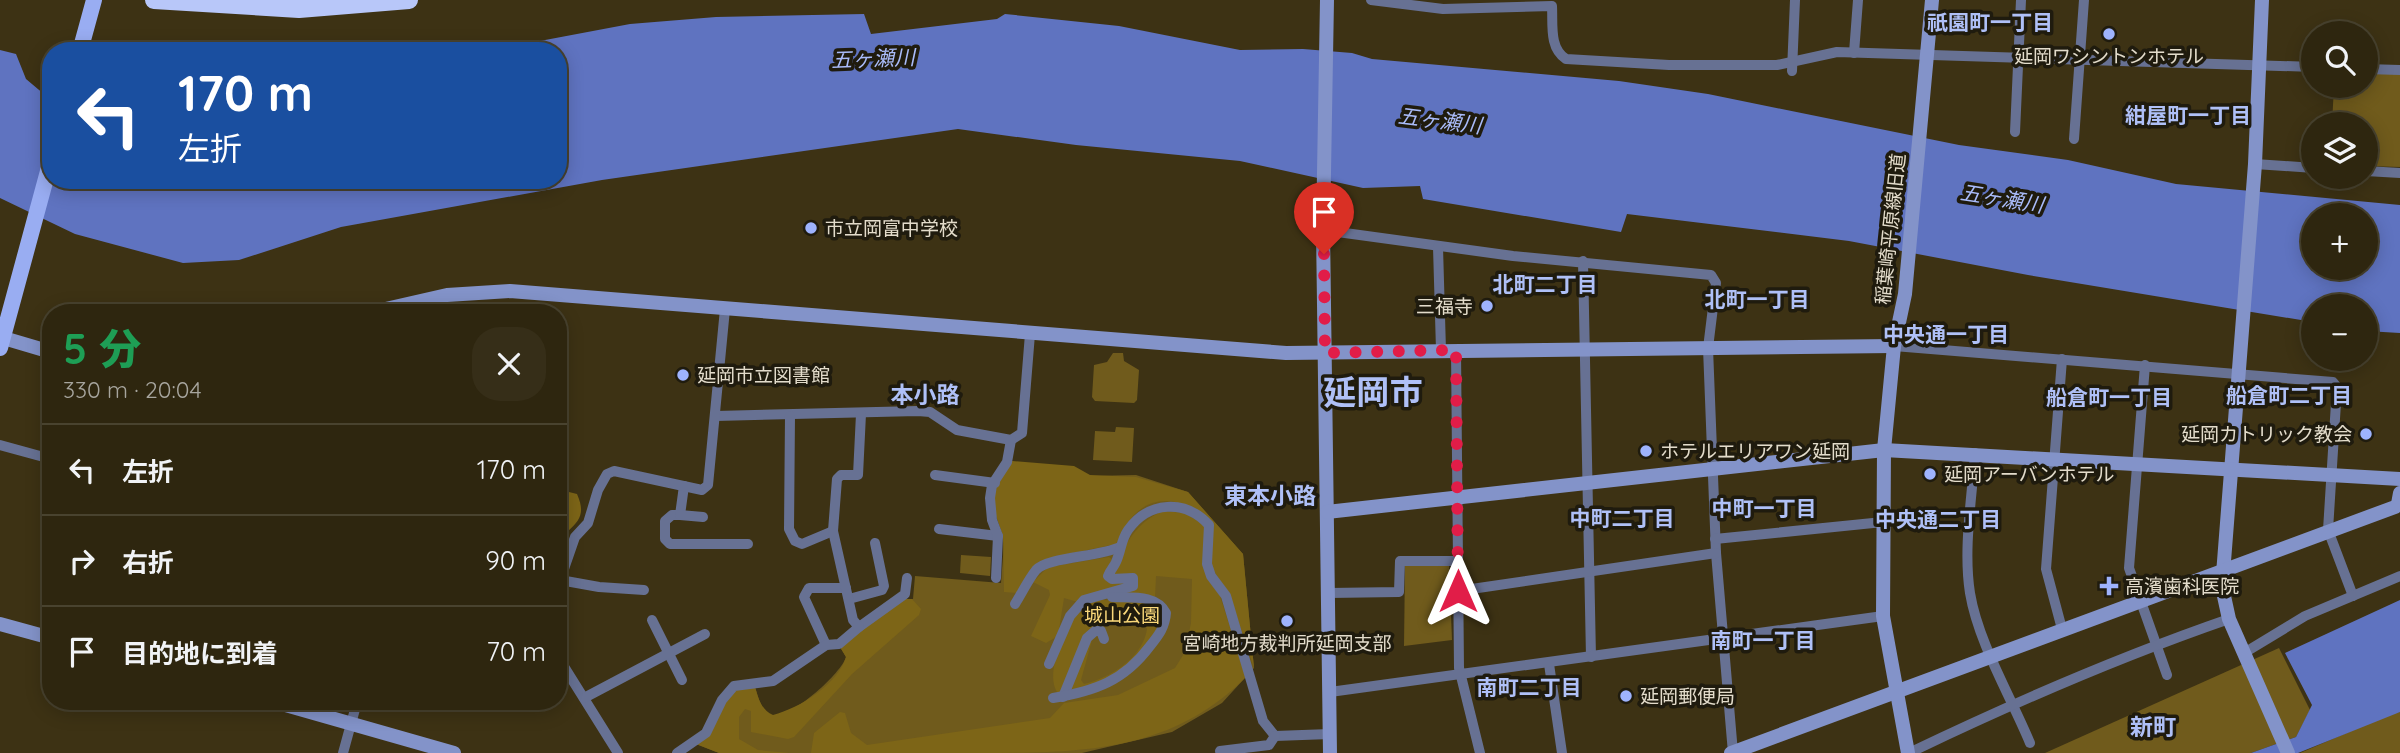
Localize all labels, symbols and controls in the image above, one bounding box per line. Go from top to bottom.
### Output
district label: 祇園町一丁目 [1927,9,2053,35]
map controls [2301,21,2378,371]
button: search [2301,21,2378,98]
marker: 延岡ワシントンホテル [2101,26,2117,42]
water label: 五ヶ瀬川 [831,43,917,72]
place label: 延岡ワシントンホテル [2014,44,2204,68]
text: 170 m [178,62,313,123]
icon: left [63,70,154,161]
water label: 五ヶ瀬川 [1397,102,1485,138]
district label: 紺屋町一丁目 [2125,102,2251,128]
button: layers [2301,112,2378,189]
text: 左折 [178,128,242,168]
street label: 稲葉崎平原線旧道 [1870,152,1910,306]
water label: 五ヶ瀬川 [1958,179,2047,218]
pin [1294,182,1354,254]
icon: arrive [1305,193,1343,231]
button: + [2301,203,2378,280]
place label: 市立岡富中学校 [825,216,958,240]
marker: 市立岡富中学校 [803,220,819,236]
district label: 北町二丁目 [1493,271,1598,297]
district label: 北町一丁目 [1705,286,1810,312]
place label: 三福寺 [1416,294,1473,318]
button: − [2301,294,2378,371]
marker: 三福寺 [1479,298,1495,314]
district label: 中央通一丁目 [1883,321,2009,347]
text: 5 分 [63,322,141,375]
button: close [472,327,546,401]
place label: 延岡市立図書館 [697,363,830,387]
marker: 延岡市立図書館 [675,367,691,383]
district label: 延岡市 [1324,371,1423,412]
text: 330 m · 20:04 [63,375,202,404]
district label: 本小路 [891,380,960,409]
district label: 船倉町二丁目 [2226,382,2352,408]
district label: 船倉町一丁目 [2046,384,2172,410]
place label: 延岡カトリック教会 [2181,422,2352,446]
marker: 延岡カトリック教会 [2358,426,2374,442]
place label: ホテルエリアワン延岡 [1660,439,1850,463]
marker: ホテルエリアワン延岡 [1638,443,1654,459]
icon: left [63,451,101,489]
text: 170 m [477,453,546,486]
text: 左折 [122,455,174,488]
place label: 延岡アーバンホテル [1944,462,2115,486]
marker: 延岡アーバンホテル [1922,466,1938,482]
district label: 東本小路 [1224,481,1316,510]
district label: 中町一丁目 [1712,495,1817,521]
district label: 中町二丁目 [1570,505,1675,531]
district label: 中央通二丁目 [1875,506,2001,532]
icon: right [63,542,101,580]
text: 90 m [485,544,546,577]
text: 右折 [122,546,174,579]
position arrow [1421,554,1495,628]
place label: 高濱歯科医院 [2125,574,2239,598]
marker: 高濱歯科医院 [2099,576,2119,596]
park label: 城山公園 [1084,603,1160,627]
marker: 宮崎地方裁判所延岡支部 [1279,613,1295,629]
district label: 南町一丁目 [1711,627,1816,653]
place label: 宮崎地方裁判所延岡支部 [1182,631,1392,655]
icon: arrive [63,633,101,671]
text: 70 m [486,635,546,668]
text: 目的地に到着 [122,637,278,670]
district label: 南町二丁目 [1477,674,1582,700]
place label: 延岡郵便局 [1640,684,1735,708]
marker: 延岡郵便局 [1618,688,1634,704]
district label: 新町 [2130,712,2176,741]

